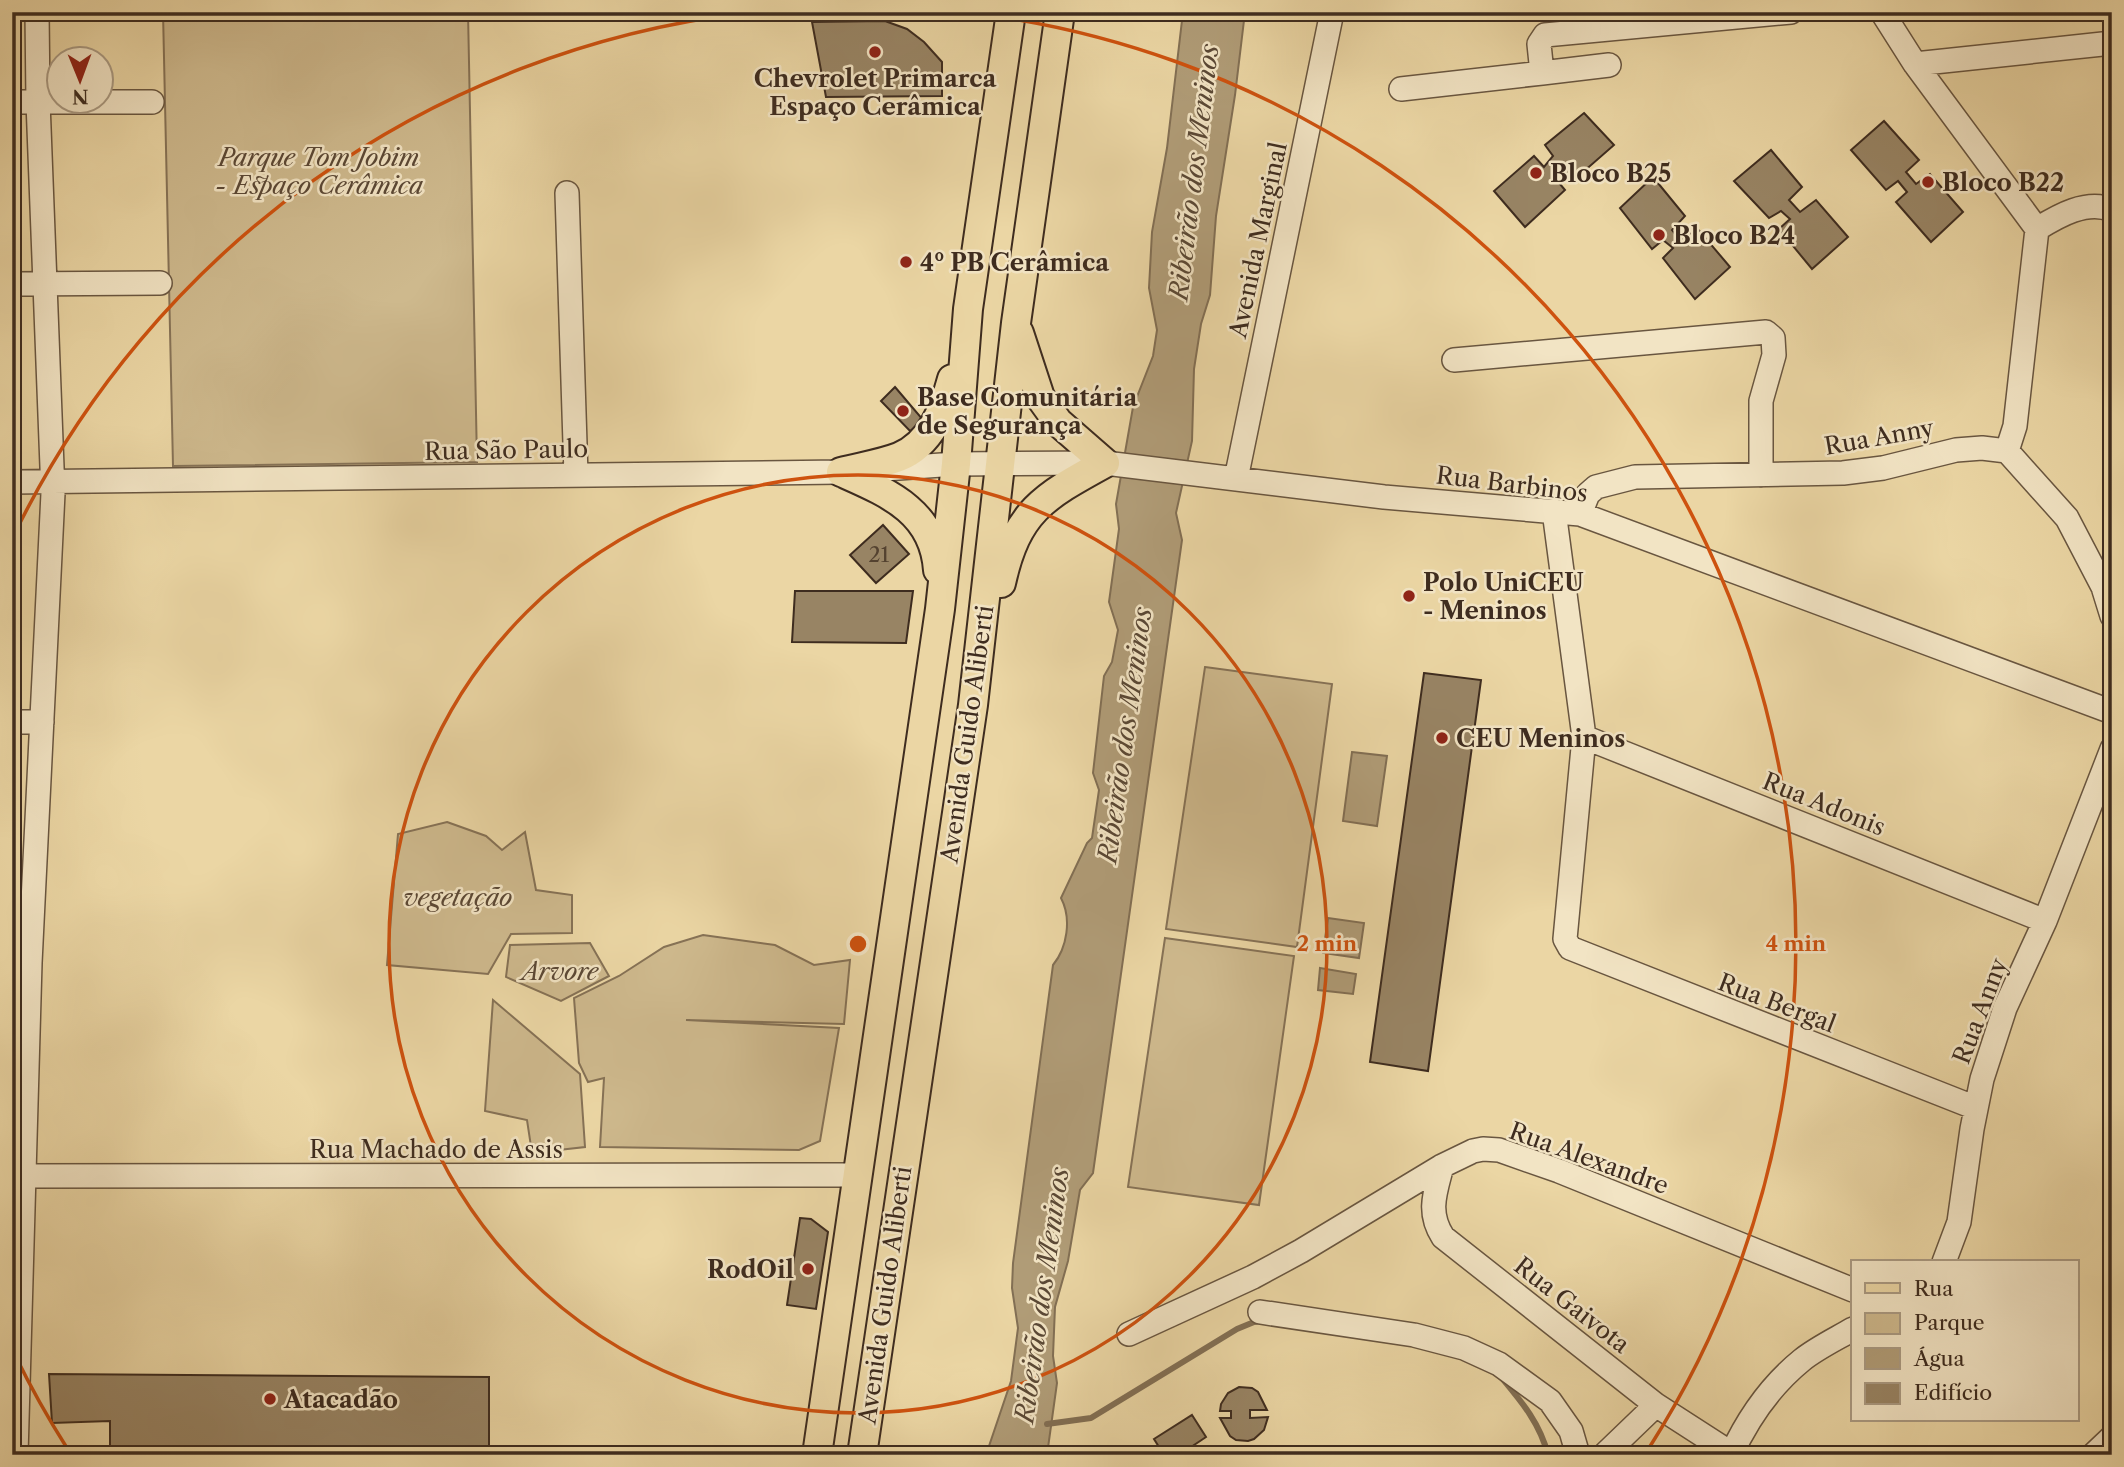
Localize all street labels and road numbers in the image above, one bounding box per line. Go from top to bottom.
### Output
street label: Avenida Marginal [1223,140,1293,341]
street label: Rua Anny [1822,413,1937,461]
street label: Rua São Paulo [424,434,588,466]
street label: Rua Barbinos [1434,460,1590,508]
street label: Avenida Guido Aliberti [934,603,999,866]
street label: Rua Adonis [1758,766,1890,842]
street label: Rua Anny [1947,954,2014,1068]
street label: Rua Bergal [1714,967,1840,1039]
street label: Rua Alexandre [1506,1116,1672,1200]
street label: Rua Machado de Assis [309,1135,563,1164]
street label: Avenida Guido Aliberti [852,1164,917,1427]
street label: Rua Gaivota [1509,1251,1636,1359]

